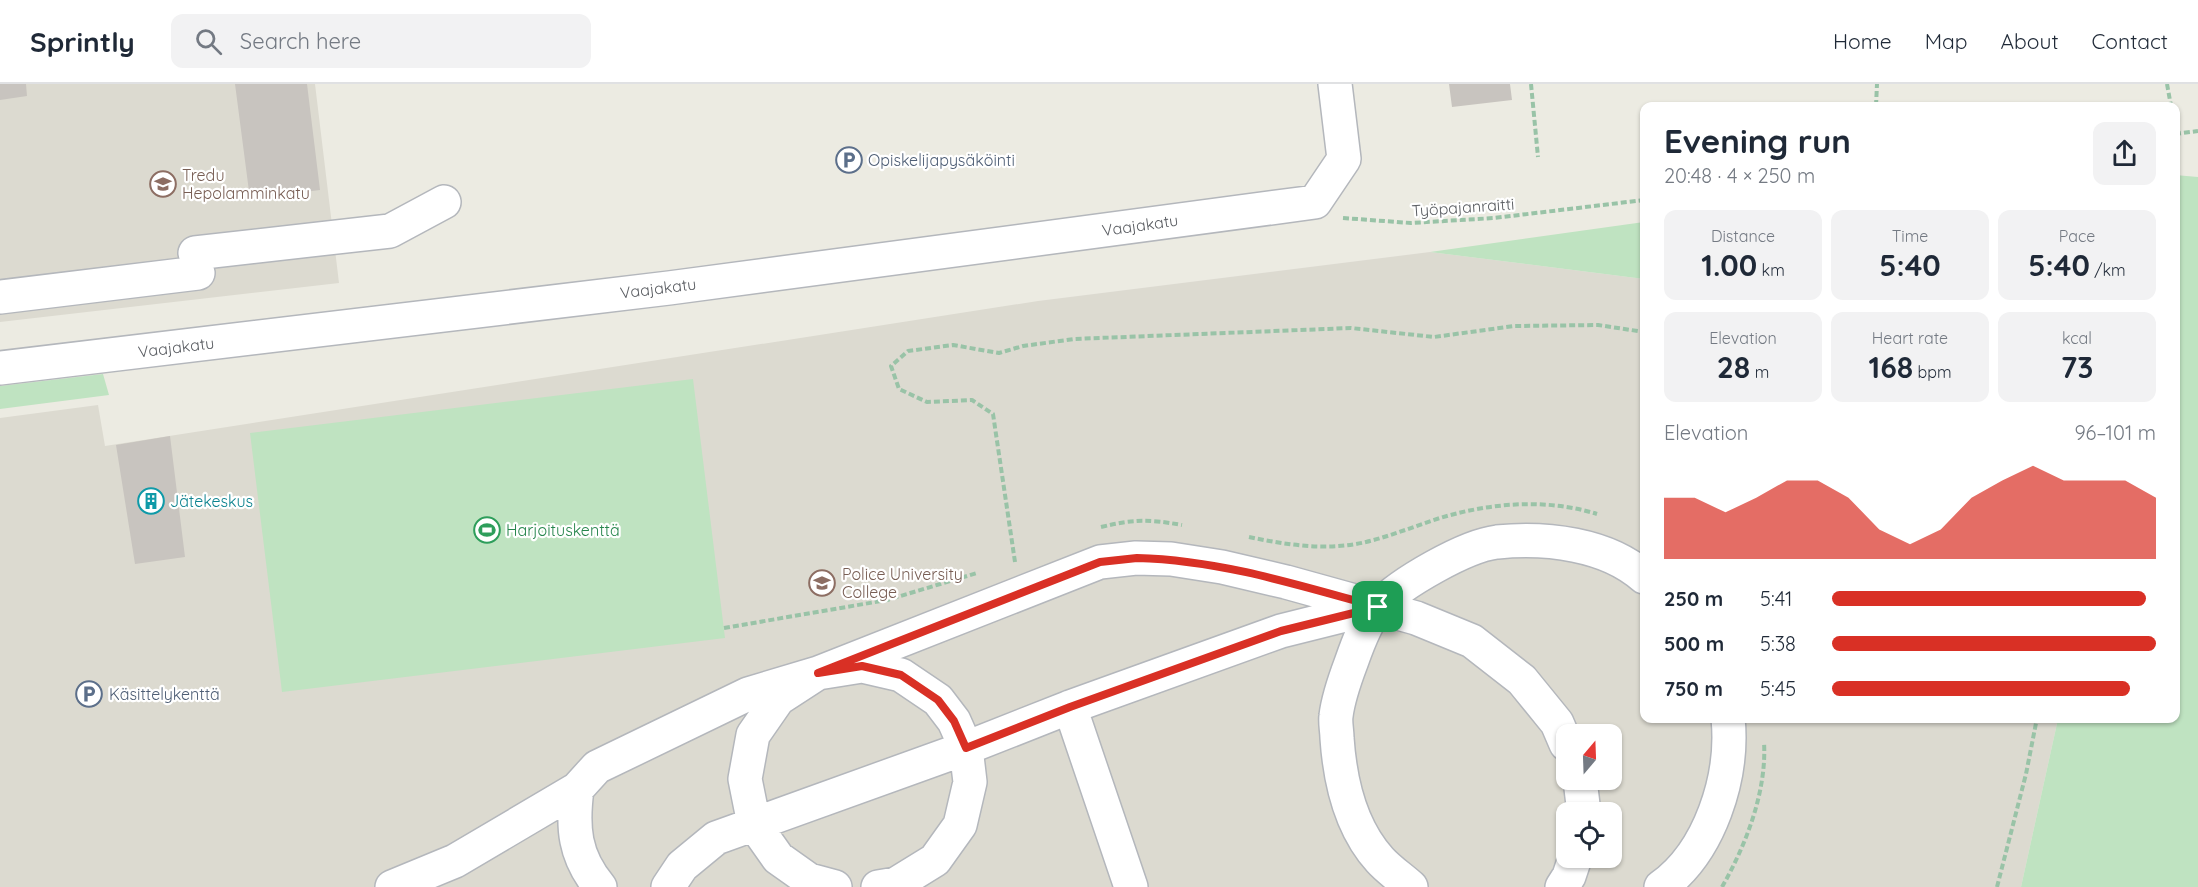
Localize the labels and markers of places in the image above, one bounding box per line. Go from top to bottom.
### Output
parking icon: Opiskelijapysäköinti [834,145,864,175]
place label: Opiskelijapysäköinti [868,150,1015,170]
place label: Tredu Hepolamminkatu [182,165,310,203]
school or university icon: Tredu Hepolamminkatu [148,169,178,199]
building icon: Jätekeskus [136,486,166,516]
place label: Jätekeskus [170,491,253,511]
sports icon: Harjoituskenttä [472,515,502,545]
place label: Harjoituskenttä [506,520,620,540]
place label: Police University College [842,564,963,602]
school or university icon: Police University College [807,568,837,598]
pin [1352,581,1403,632]
parking icon: Käsittelykenttä [74,679,104,709]
place label: Käsittelykenttä [109,684,220,704]

